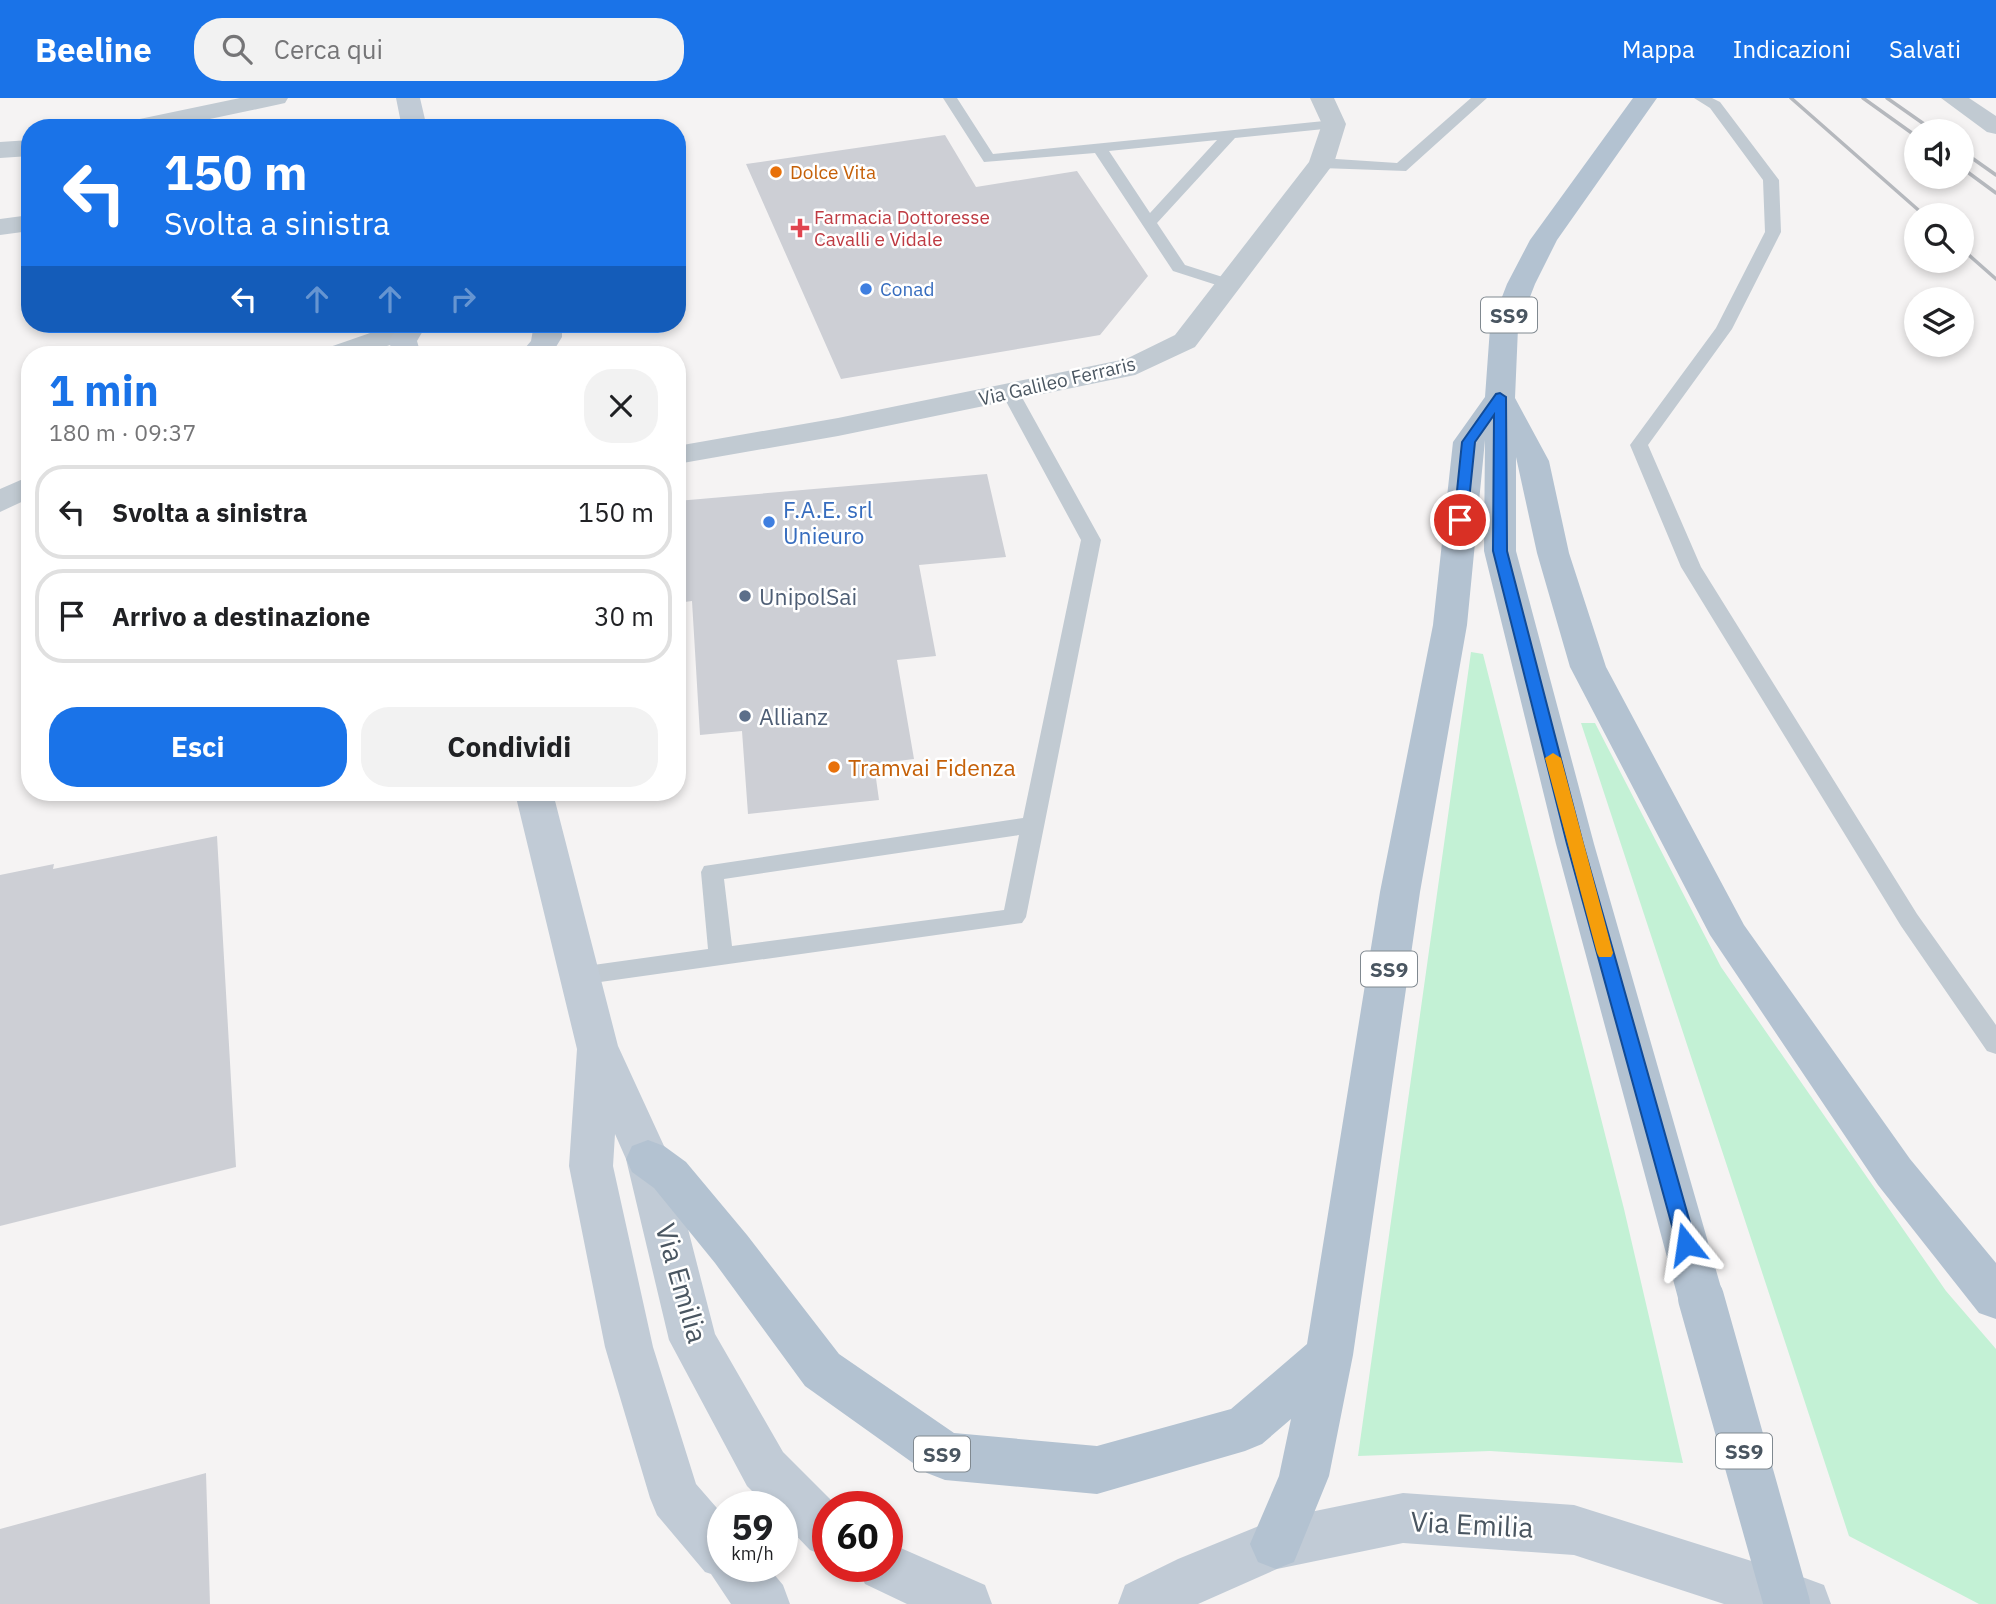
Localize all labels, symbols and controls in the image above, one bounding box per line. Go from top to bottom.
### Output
search box [194,18,684,81]
text: Beeline [35,28,152,71]
icon: search [218,30,256,68]
text: Cerca qui [274,32,383,66]
text: Mappa [1622,33,1695,65]
text: Indicazioni [1733,33,1851,65]
text: Salvati [1889,33,1961,65]
map controls [1904,119,1974,357]
button: sound [1904,119,1974,189]
text: 150 m [164,140,308,203]
icon: left [49,147,140,238]
place label: Dolce Vita [790,160,876,184]
marker: Dolce Vita [768,164,784,180]
text: Svolta a sinistra [164,202,390,244]
button: search [1904,203,1974,273]
place label: Farmacia Dottoresse Cavalli e Vidale [814,205,990,251]
marker: Farmacia Dottoresse Cavalli e Vidale [792,220,808,236]
place label: Conad [880,277,934,301]
icon: left [225,280,263,318]
icon: ahead [298,280,336,318]
icon: ahead [371,280,409,318]
icon: right [444,280,482,318]
marker: Conad [858,281,874,297]
button: layers [1904,287,1974,357]
road number: SS9 [1481,298,1537,332]
street label: Via Galileo Ferraris [976,351,1138,411]
text: 1 min [49,363,159,418]
button: close [584,369,658,443]
text: 180 m · 09:37 [49,417,196,447]
pin [1430,490,1490,550]
icon: left [53,493,91,531]
place label: F.A.E. srl Unieuro [783,494,873,550]
text: Svolta a sinistra [112,495,308,529]
text: 150 m [578,495,654,529]
icon: arrive [1441,501,1479,539]
marker: F.A.E. srl Unieuro [761,514,777,530]
place label: UnipolSai [759,581,857,611]
marker: UnipolSai [737,588,753,604]
icon: arrive [53,597,91,635]
text: Arrivo a destinazione [112,599,370,633]
text: 30 m [594,599,654,633]
place label: Allianz [759,701,828,731]
button: Esci [49,707,347,787]
button: Condividi [361,707,658,787]
marker: Allianz [737,708,753,724]
place label: Tramvai Fidenza [848,752,1016,782]
marker: Tramvai Fidenza [826,759,842,775]
road number: SS9 [1361,952,1417,986]
position arrow [1649,1207,1723,1281]
street label: Via Emilia [647,1219,717,1347]
road number: SS9 [1716,1434,1772,1468]
road number: SS9 [914,1436,970,1472]
speed limit sign: 60 [812,1491,903,1582]
street label: Via Emilia [1410,1502,1534,1546]
text: 59 [731,1504,774,1550]
text: km/h [731,1542,774,1565]

